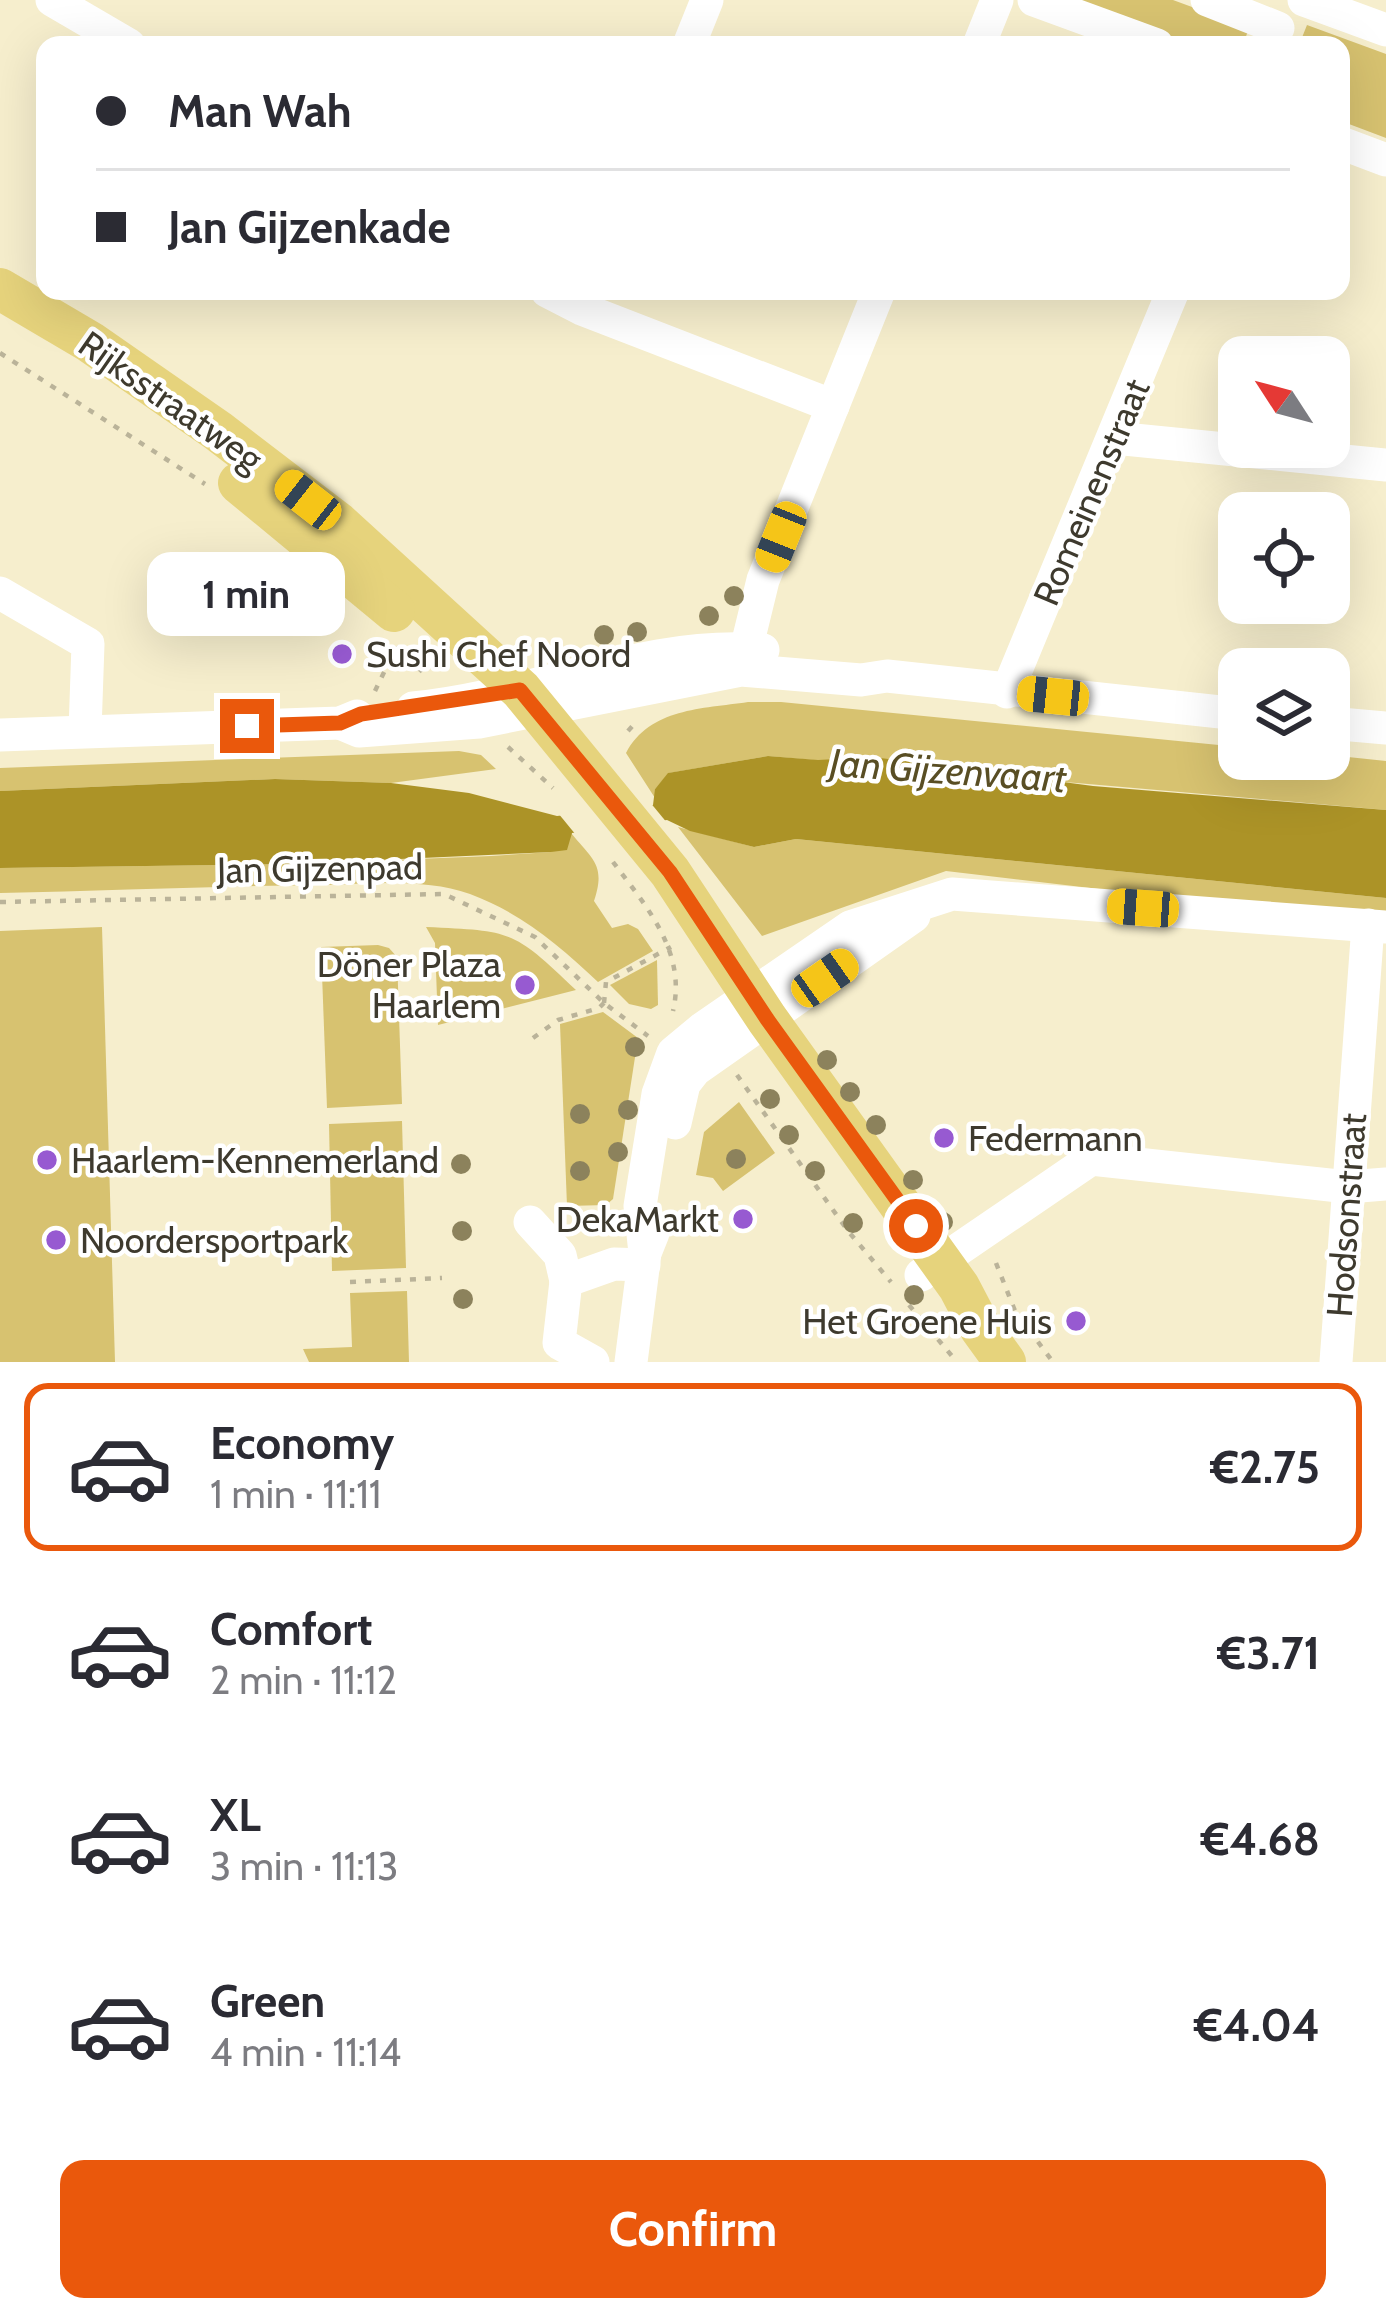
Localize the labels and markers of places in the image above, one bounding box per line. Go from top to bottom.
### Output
place label: Sushi Chef Noord [366,632,631,676]
marker: Sushi Chef Noord [329,641,355,667]
place label: Döner Plaza Haarlem [317,942,501,1027]
marker: Döner Plaza Haarlem [512,972,538,998]
place label: Federmann [968,1116,1143,1160]
marker: Federmann [931,1125,957,1151]
place label: Haarlem-Kennemerland [71,1138,439,1182]
marker: Haarlem-Kennemerland [34,1147,60,1173]
place label: DekaMarkt [556,1197,719,1241]
marker: DekaMarkt [730,1206,756,1232]
place label: Noordersportpark [80,1218,349,1262]
marker: Noordersportpark [43,1227,69,1253]
place label: Het Groene Huis [802,1299,1052,1343]
marker: Het Groene Huis [1063,1308,1089,1334]

